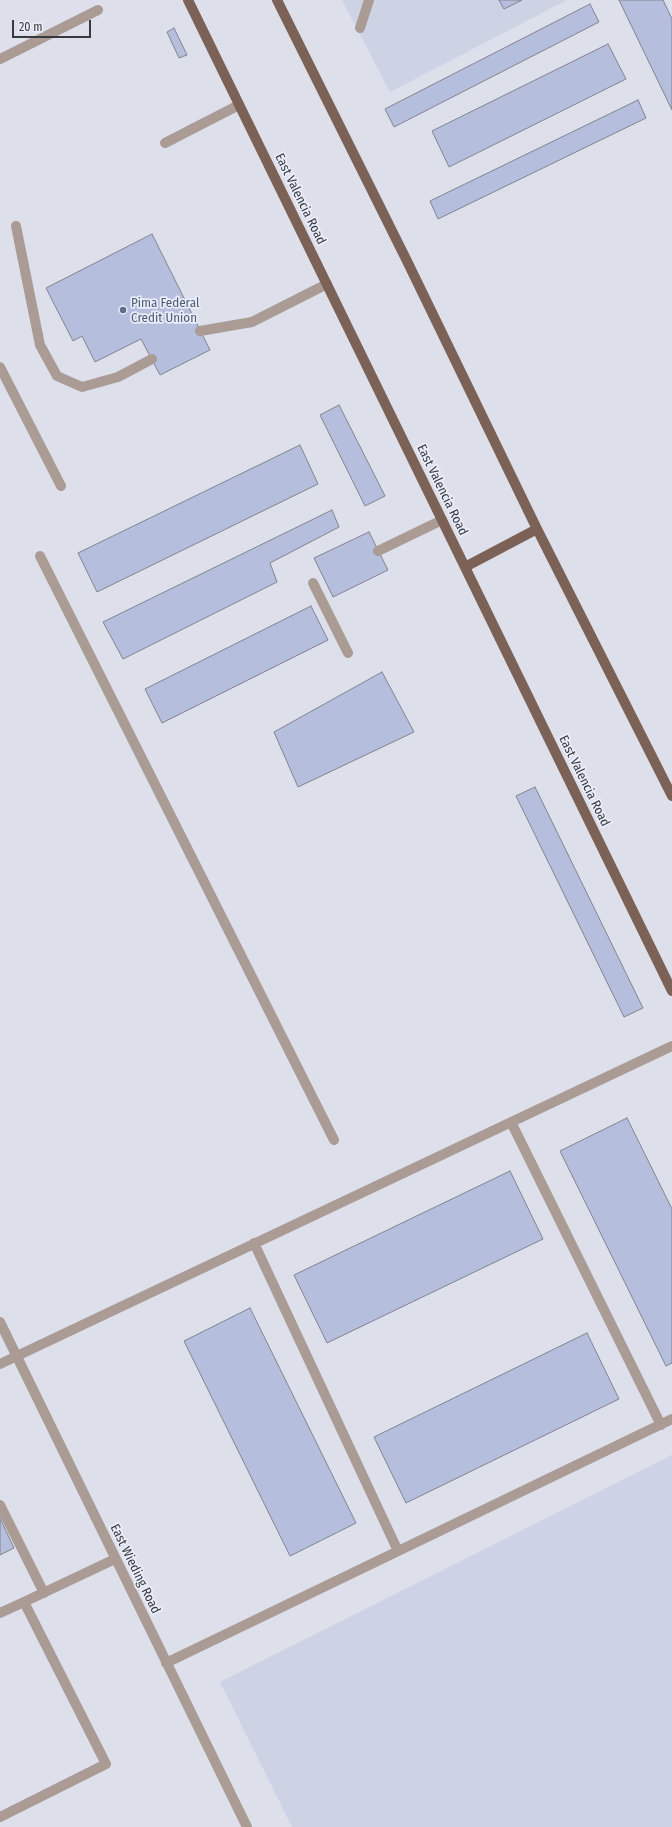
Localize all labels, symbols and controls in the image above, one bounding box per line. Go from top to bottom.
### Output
scale bar [14,12,93,38]
text: 20 m [19,20,43,34]
street label: East Valencia Road [271,151,329,247]
place label: Pima Federal Credit Union [131,295,199,326]
marker: Pima Federal Credit Union [118,305,128,315]
street label: East Valencia Road [413,442,471,538]
street label: East Valencia Road [555,733,613,829]
street label: East Wieding Road [107,1522,163,1616]

